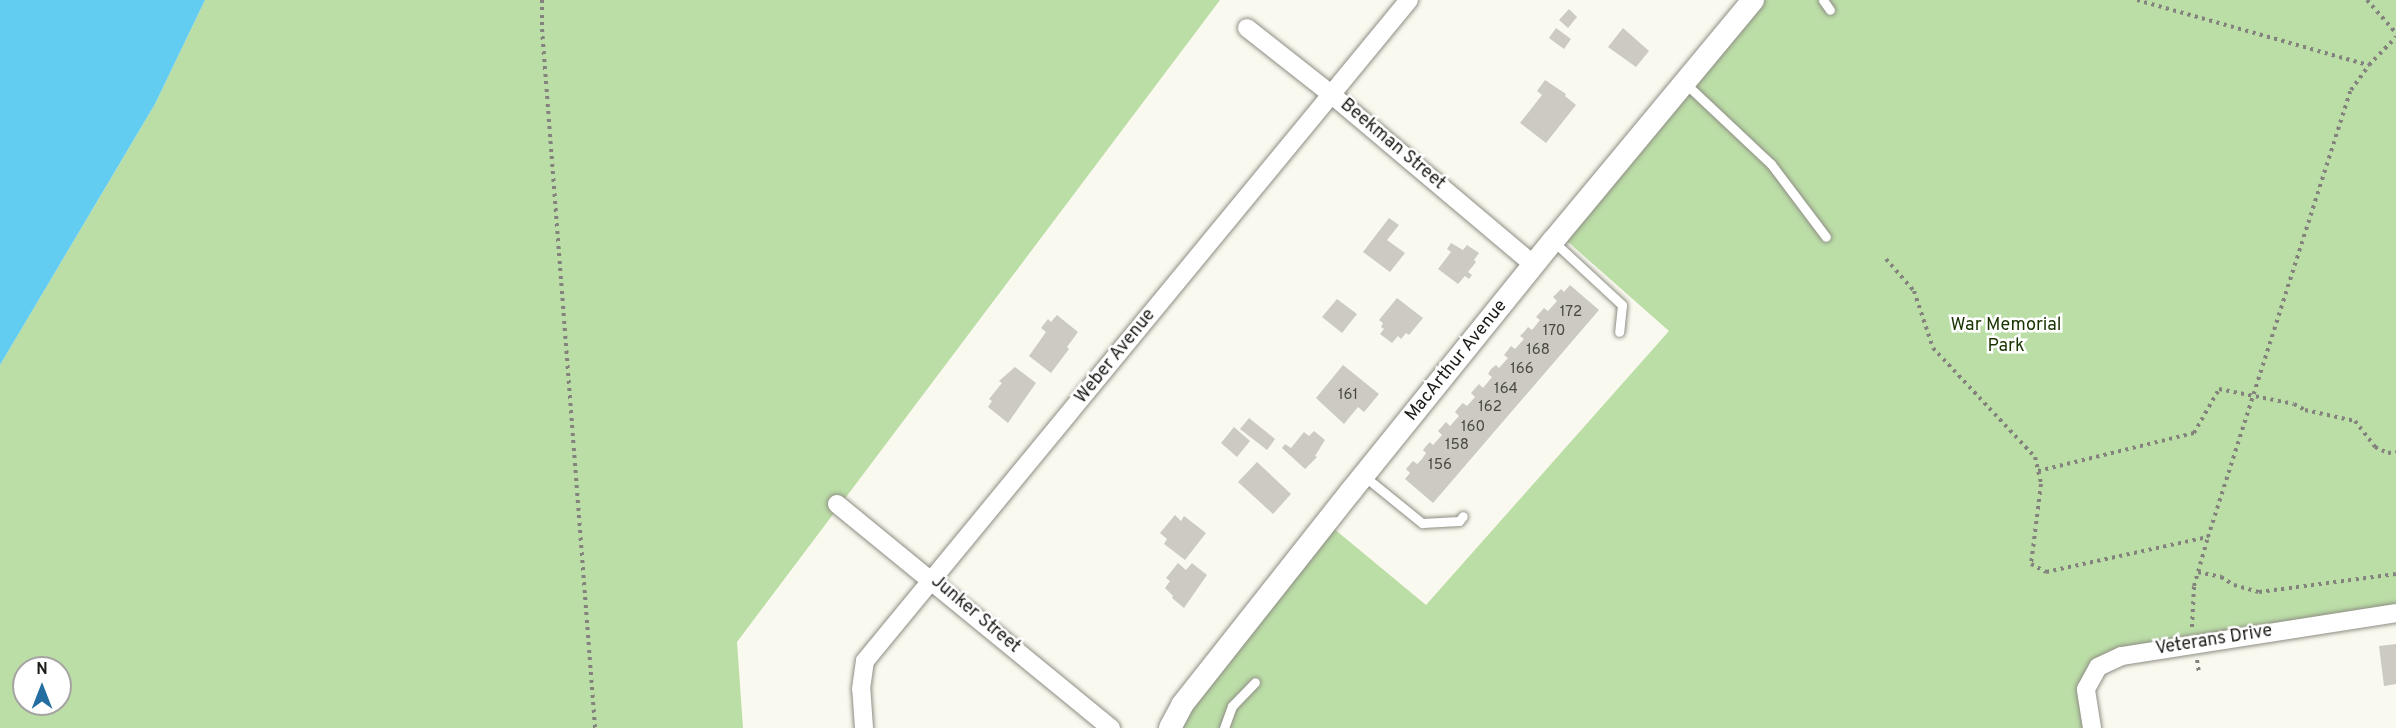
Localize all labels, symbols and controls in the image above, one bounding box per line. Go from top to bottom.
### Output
street label: Beekman Street [1335,95,1449,195]
street label: MacArthur Avenue [1401,296,1513,426]
house number: 172 [1560,304,1582,322]
street label: Weber Avenue [1071,305,1161,409]
park label: War Memorial Park [1950,316,2062,358]
house number: 170 [1543,323,1565,341]
house number: 168 [1526,342,1550,360]
house number: 166 [1510,361,1534,379]
house number: 164 [1494,381,1518,399]
house number: 161 [1338,387,1358,405]
house number: 162 [1478,399,1502,417]
house number: 160 [1461,419,1485,437]
house number: 158 [1445,437,1469,455]
house number: 156 [1428,457,1452,475]
street label: Junker Street [926,571,1024,659]
street label: Veterans Drive [2154,621,2274,661]
north arrow [12,656,72,716]
text: N [36,660,48,680]

